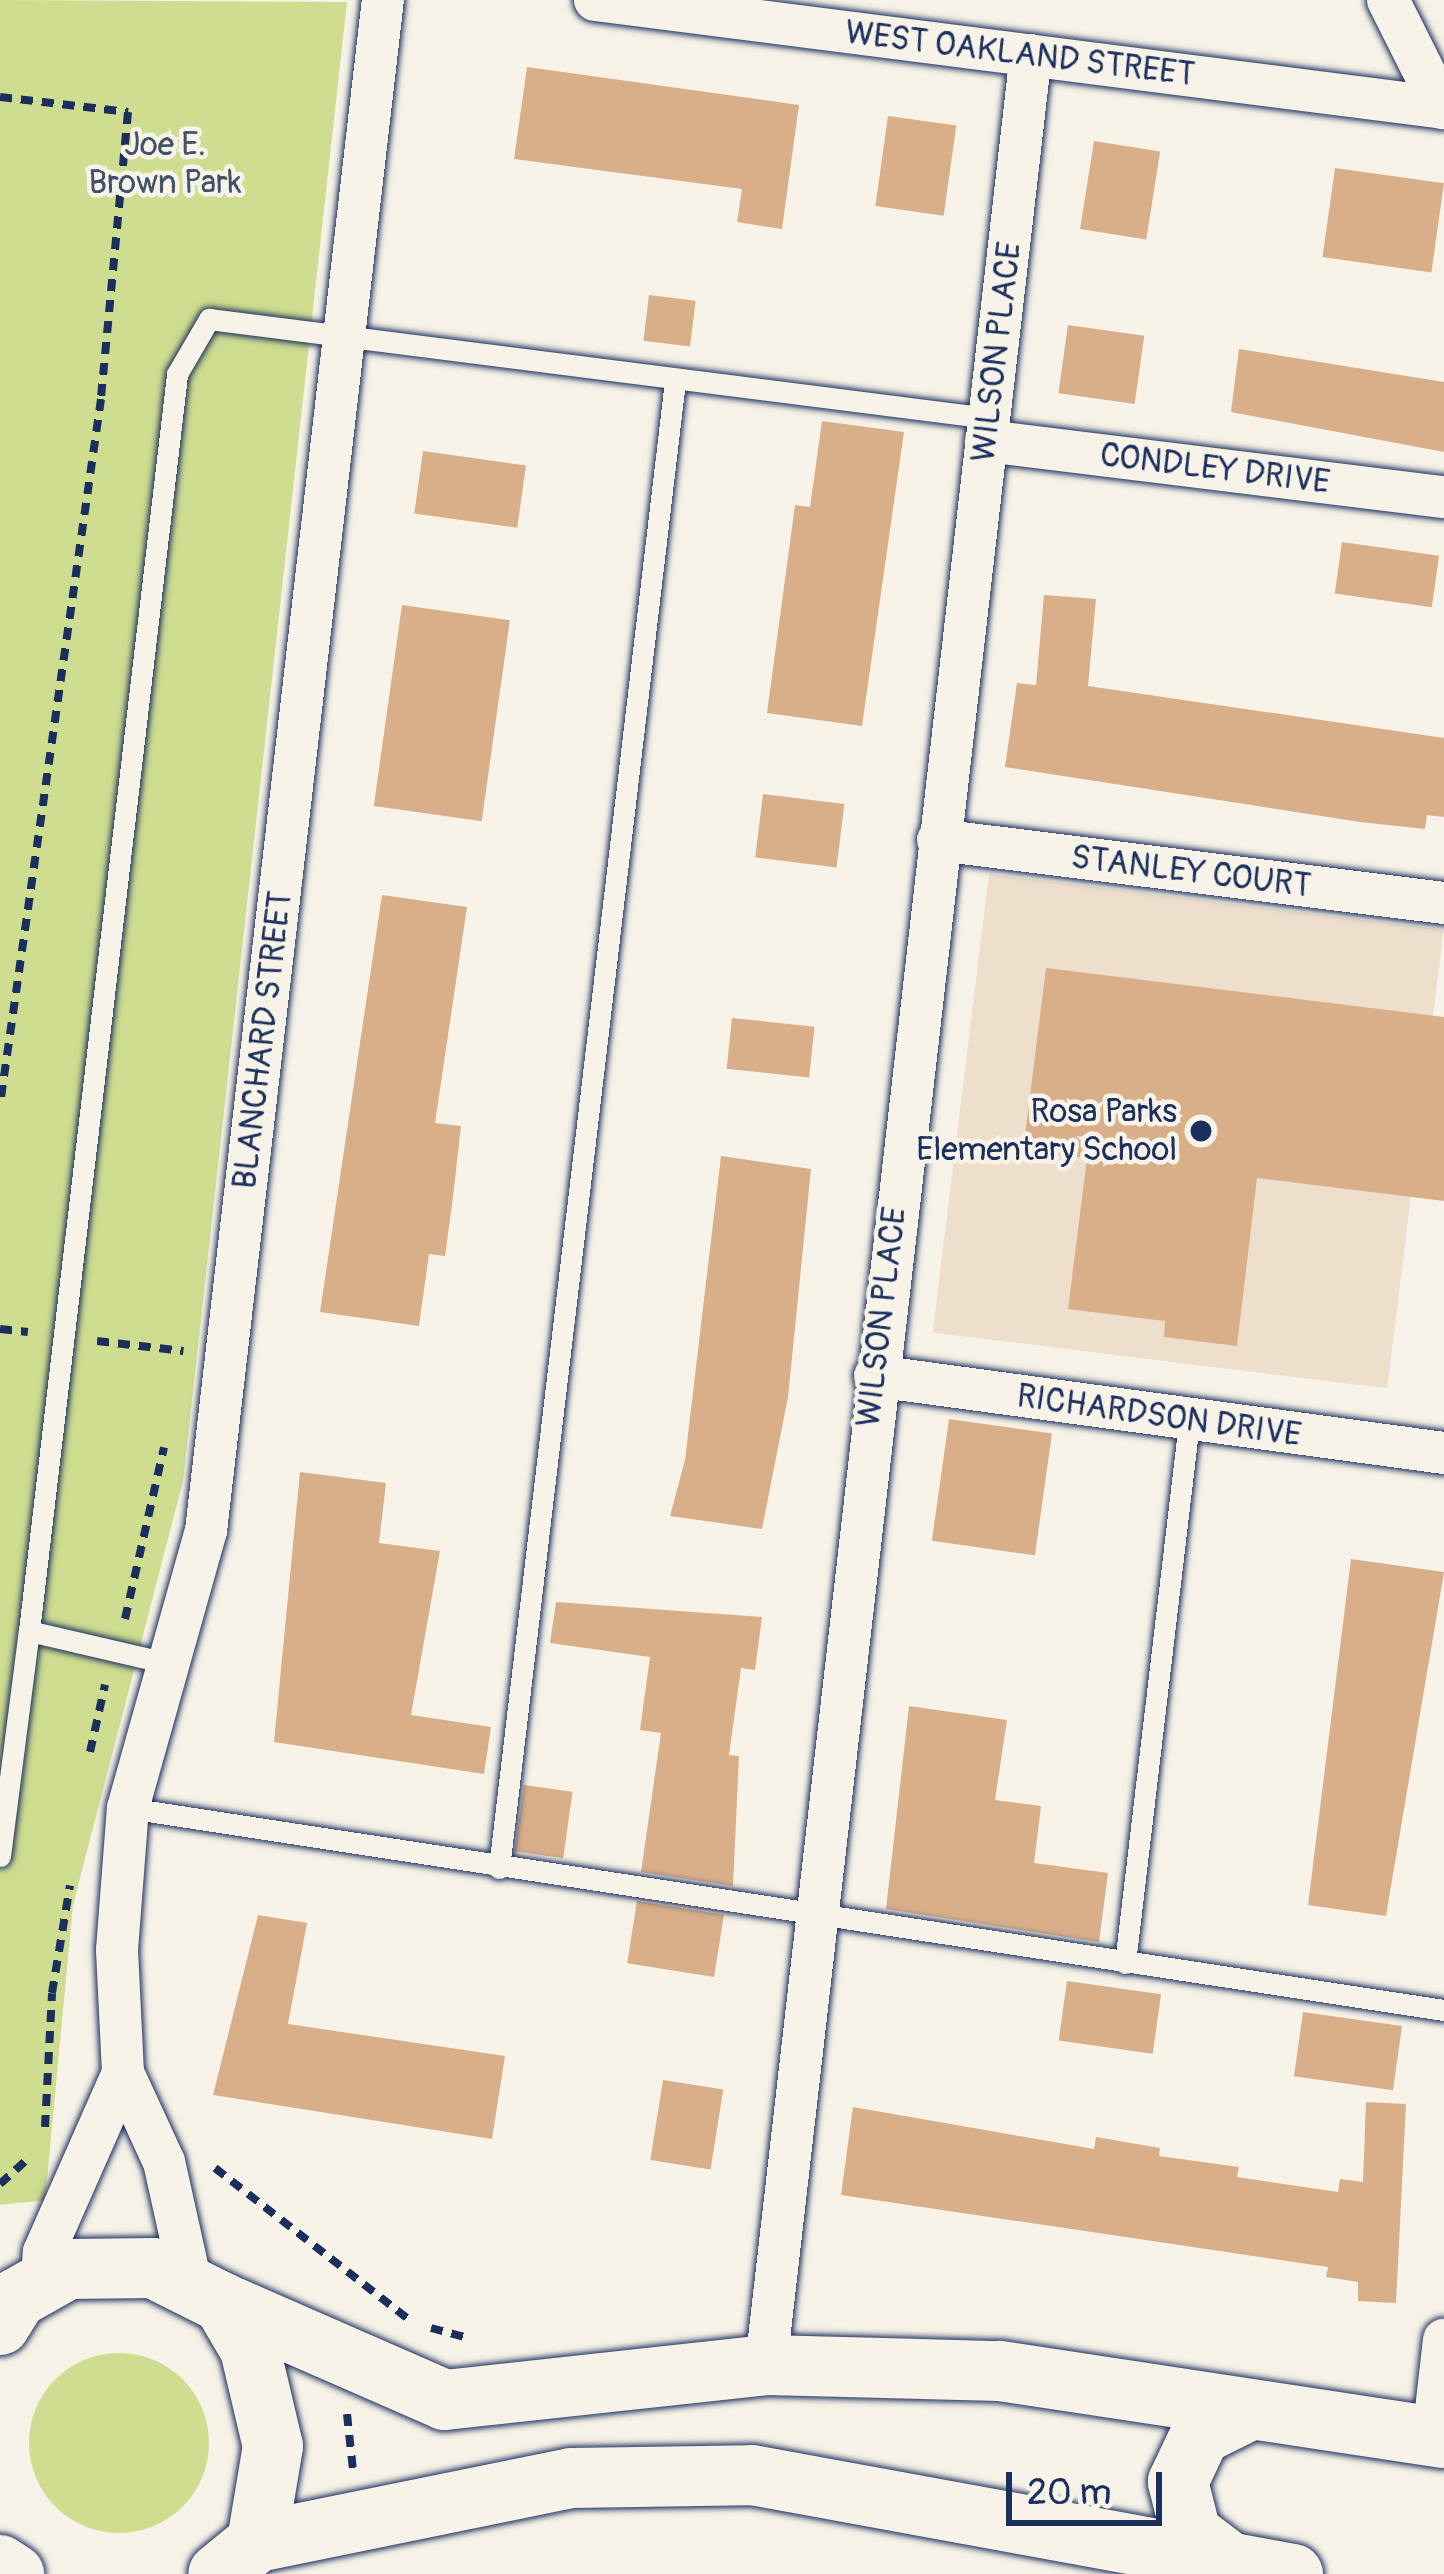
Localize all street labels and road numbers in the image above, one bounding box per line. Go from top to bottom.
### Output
street label: WEST OAKLAND STREET [843,13,1197,95]
street label: WILSON PLACE [964,240,1030,464]
street label: CONDLEY DRIVE [1098,435,1332,503]
street label: STANLEY COURT [1069,838,1313,906]
street label: BLANCHARD STREET [225,889,301,1191]
street label: WILSON PLACE [849,1205,915,1429]
street label: RICHARDSON DRIVE [1014,1376,1304,1456]

